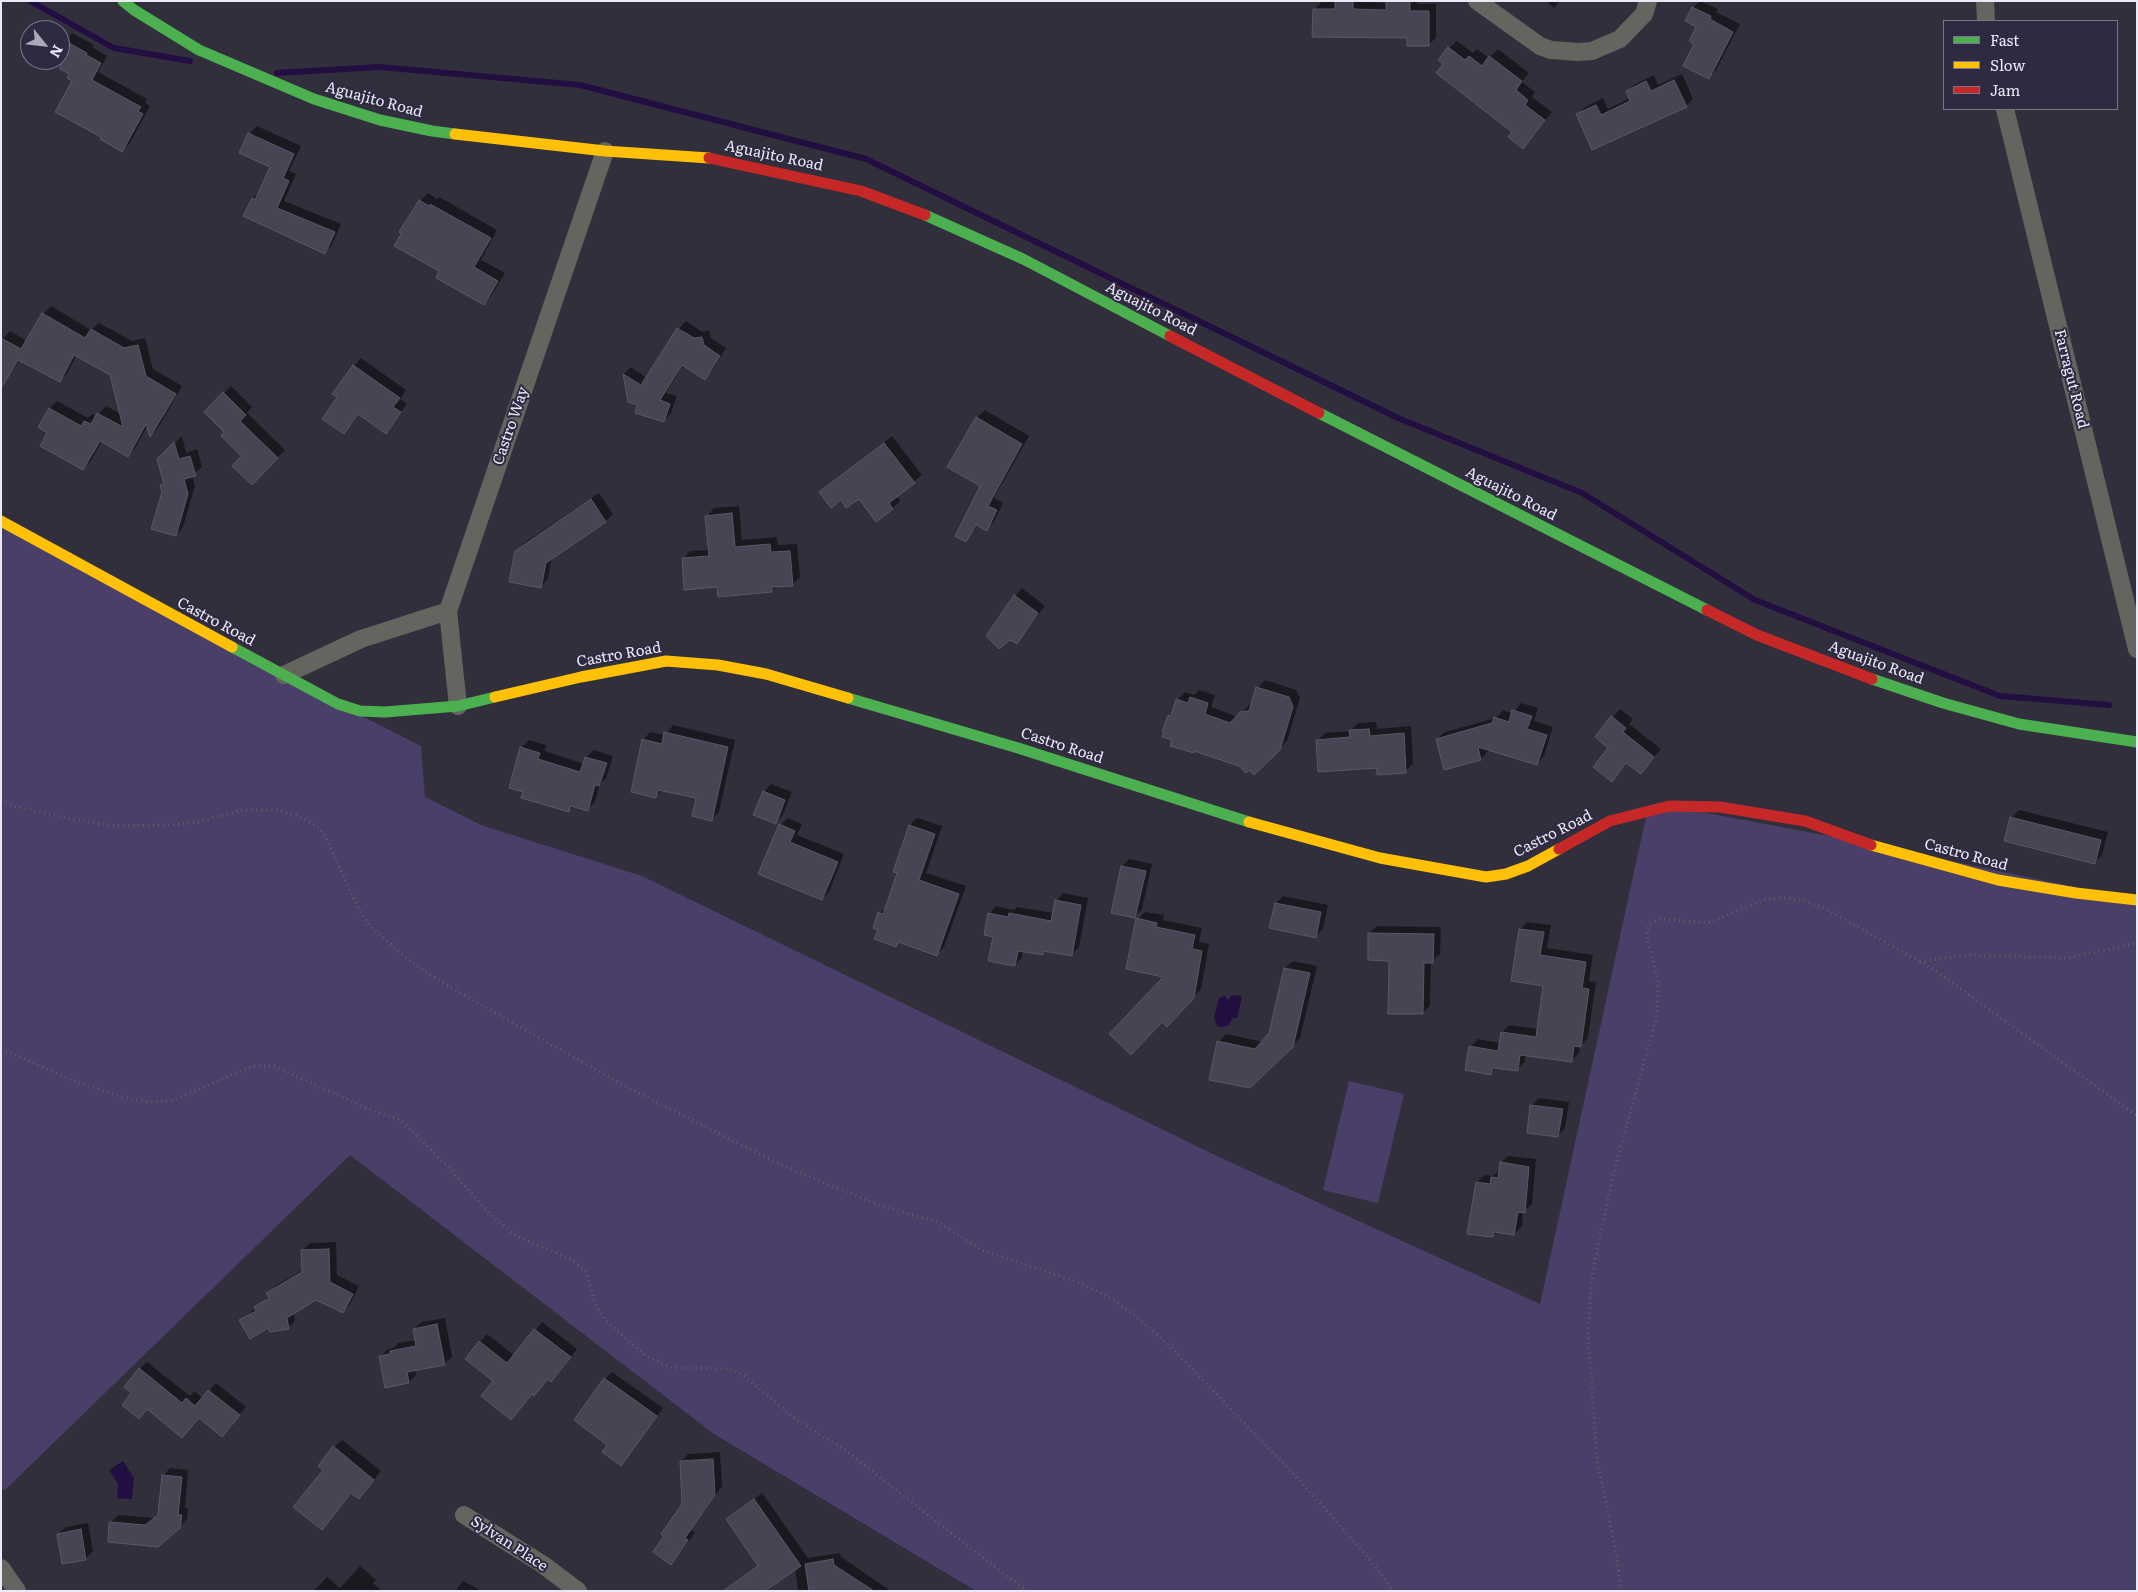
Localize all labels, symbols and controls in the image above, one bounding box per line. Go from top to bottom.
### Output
north arrow [20,20,70,70]
legend [1943,20,2118,110]
text: Fast [1990,28,2019,51]
text: N [46,42,69,62]
text: Slow [1990,53,2025,76]
street label: Aguajito Road [323,78,425,122]
text: Jam [1990,78,2020,101]
street label: Aguajito Road [723,137,825,175]
street label: Aguajito Road [1102,278,1200,340]
street label: Farragut Road [2050,327,2092,431]
street label: Castro Way [489,385,533,467]
street label: Aguajito Road [1462,463,1560,525]
street label: Castro Road [174,594,258,650]
street label: Aguajito Road [1826,637,1926,689]
street label: Castro Road [575,639,663,671]
street label: Castro Road [1018,724,1106,768]
street label: Castro Road [1511,807,1595,861]
street label: Castro Road [1922,835,2010,875]
street label: Sylvan Place [467,1512,551,1576]

